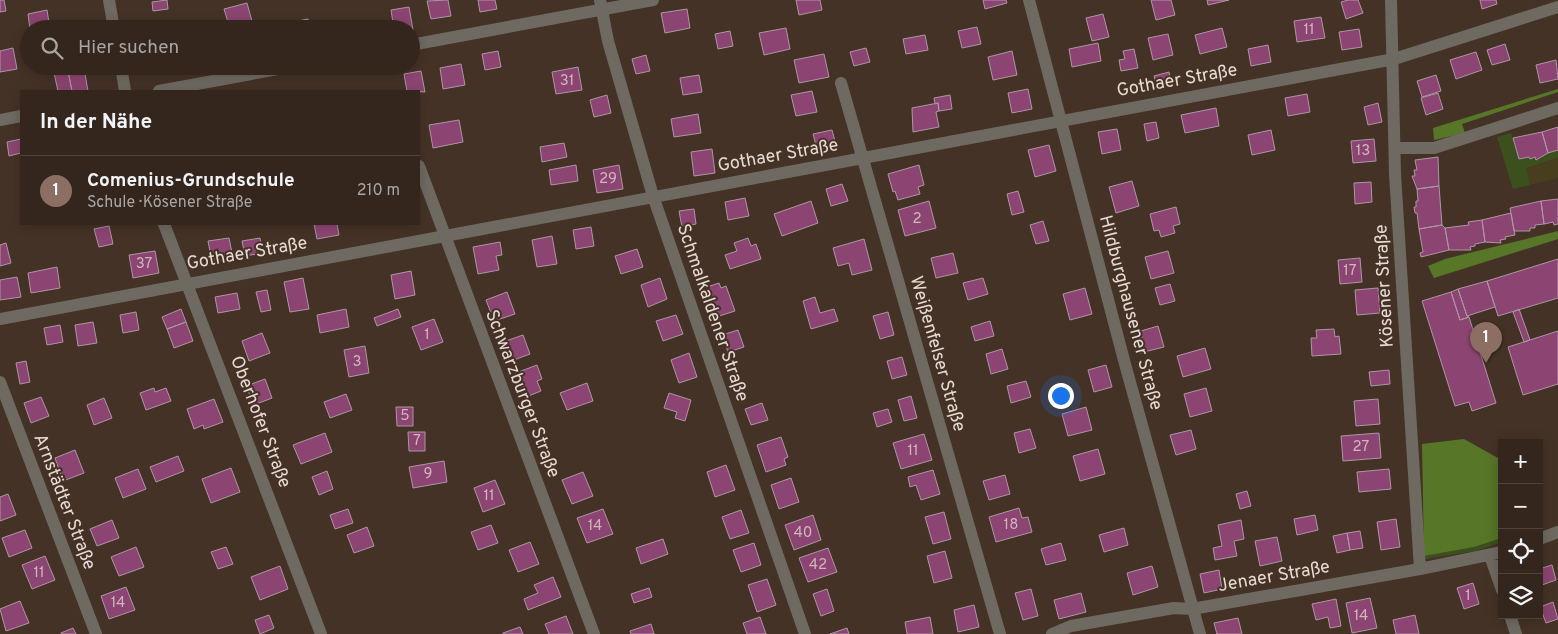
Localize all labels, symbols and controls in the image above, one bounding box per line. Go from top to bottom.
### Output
search box [20,20,420,75]
house number: 11 [1303,21,1315,40]
icon: search [38,34,66,62]
text: Hier suchen [78,36,179,60]
street label: Gothaer Straße [1115,59,1239,103]
house number: 31 [560,72,574,91]
text: In der Nähe [40,109,152,136]
street label: Gothaer Straße [716,134,840,178]
house number: 13 [1356,142,1370,161]
text: Comenius-Grundschule [87,169,295,193]
house number: 29 [599,170,617,189]
text: 1 [53,181,59,201]
text: 210 m [357,181,400,201]
text: Schule · Kösener Straße [87,193,252,213]
house number: 2 [912,210,922,229]
street label: Hildburghausener Straße [1093,213,1167,413]
street label: Schmalkaldener Straße [671,221,753,405]
street label: Kösener Straße [1370,224,1400,348]
street label: Gothaer Straße [185,232,309,276]
house number: 37 [136,255,153,274]
house number: 17 [1343,262,1357,281]
street label: Weißenfelser Straße [904,274,970,434]
street label: Schwarzburger Straße [479,307,565,481]
pin: 1 [1470,322,1502,363]
house number: 1 [424,326,430,345]
street label: Oberhofer Straße [224,353,296,491]
house number: 3 [352,353,362,372]
your location [1048,383,1074,409]
house number: 5 [400,407,410,426]
street label: Arnstädter Straße [27,431,101,573]
house number: 7 [413,432,421,451]
house number: 27 [1353,438,1370,457]
map controls [1498,439,1543,619]
button: + [1498,439,1543,484]
house number: 11 [907,442,919,461]
house number: 9 [424,465,432,484]
button: − [1498,484,1543,529]
house number: 11 [483,487,495,506]
house number: 18 [1004,516,1018,535]
house number: 14 [588,517,602,536]
house number: 40 [794,524,812,543]
button: locate [1498,529,1543,574]
house number: 42 [809,556,827,575]
street label: Jenaer Straße [1216,556,1332,598]
house number: 11 [33,564,45,583]
button: layers [1498,574,1543,619]
house number: 1 [1465,587,1471,606]
house number: 14 [111,594,125,613]
house number: 14 [1354,607,1368,626]

